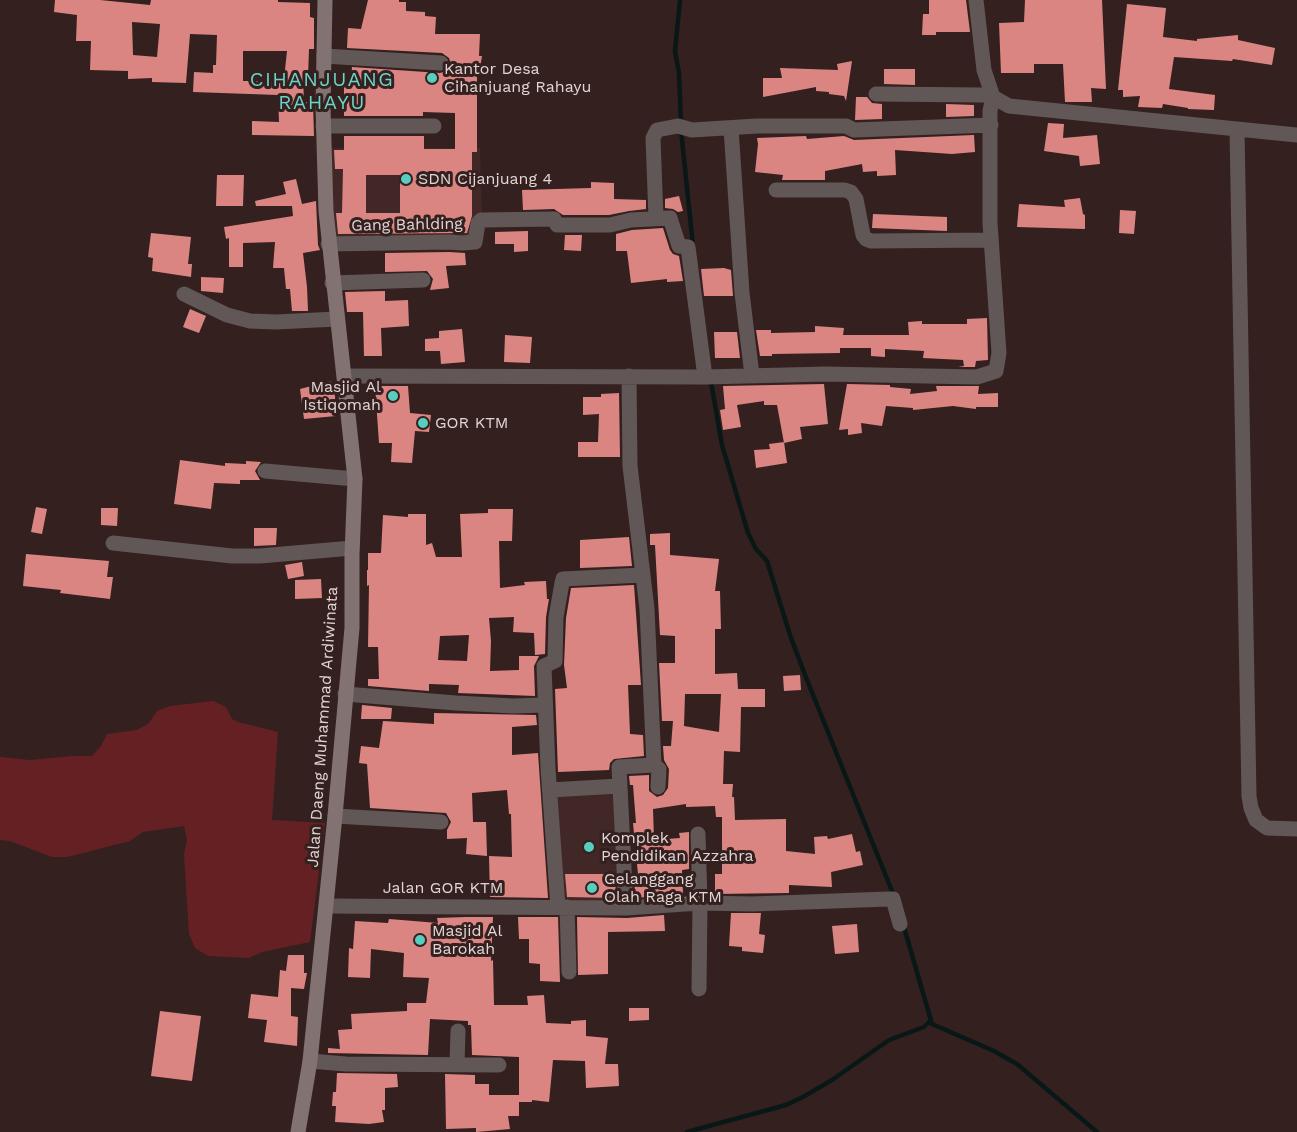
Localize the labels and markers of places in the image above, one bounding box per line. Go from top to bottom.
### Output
place label: Kantor Desa Cihanjuang Rahayu [444,59,591,97]
marker: Kantor Desa Cihanjuang Rahayu [425,71,439,85]
place label: SDN Cijanjuang 4 [418,169,552,189]
marker: SDN Cijanjuang 4 [399,172,413,186]
place label: Masjid Al Istiqomah [303,377,381,415]
marker: Masjid Al Istiqomah [386,389,400,403]
place label: GOR KTM [435,413,508,433]
marker: GOR KTM [416,416,430,430]
place label: Komplek Pendidikan Azzahra [601,828,754,866]
marker: Komplek Pendidikan Azzahra [582,840,596,854]
place label: Gelanggang Olah Raga KTM [604,869,722,907]
marker: Gelanggang Olah Raga KTM [585,881,599,895]
place label: Masjid Al Barokah [432,921,503,959]
marker: Masjid Al Barokah [413,933,427,947]

